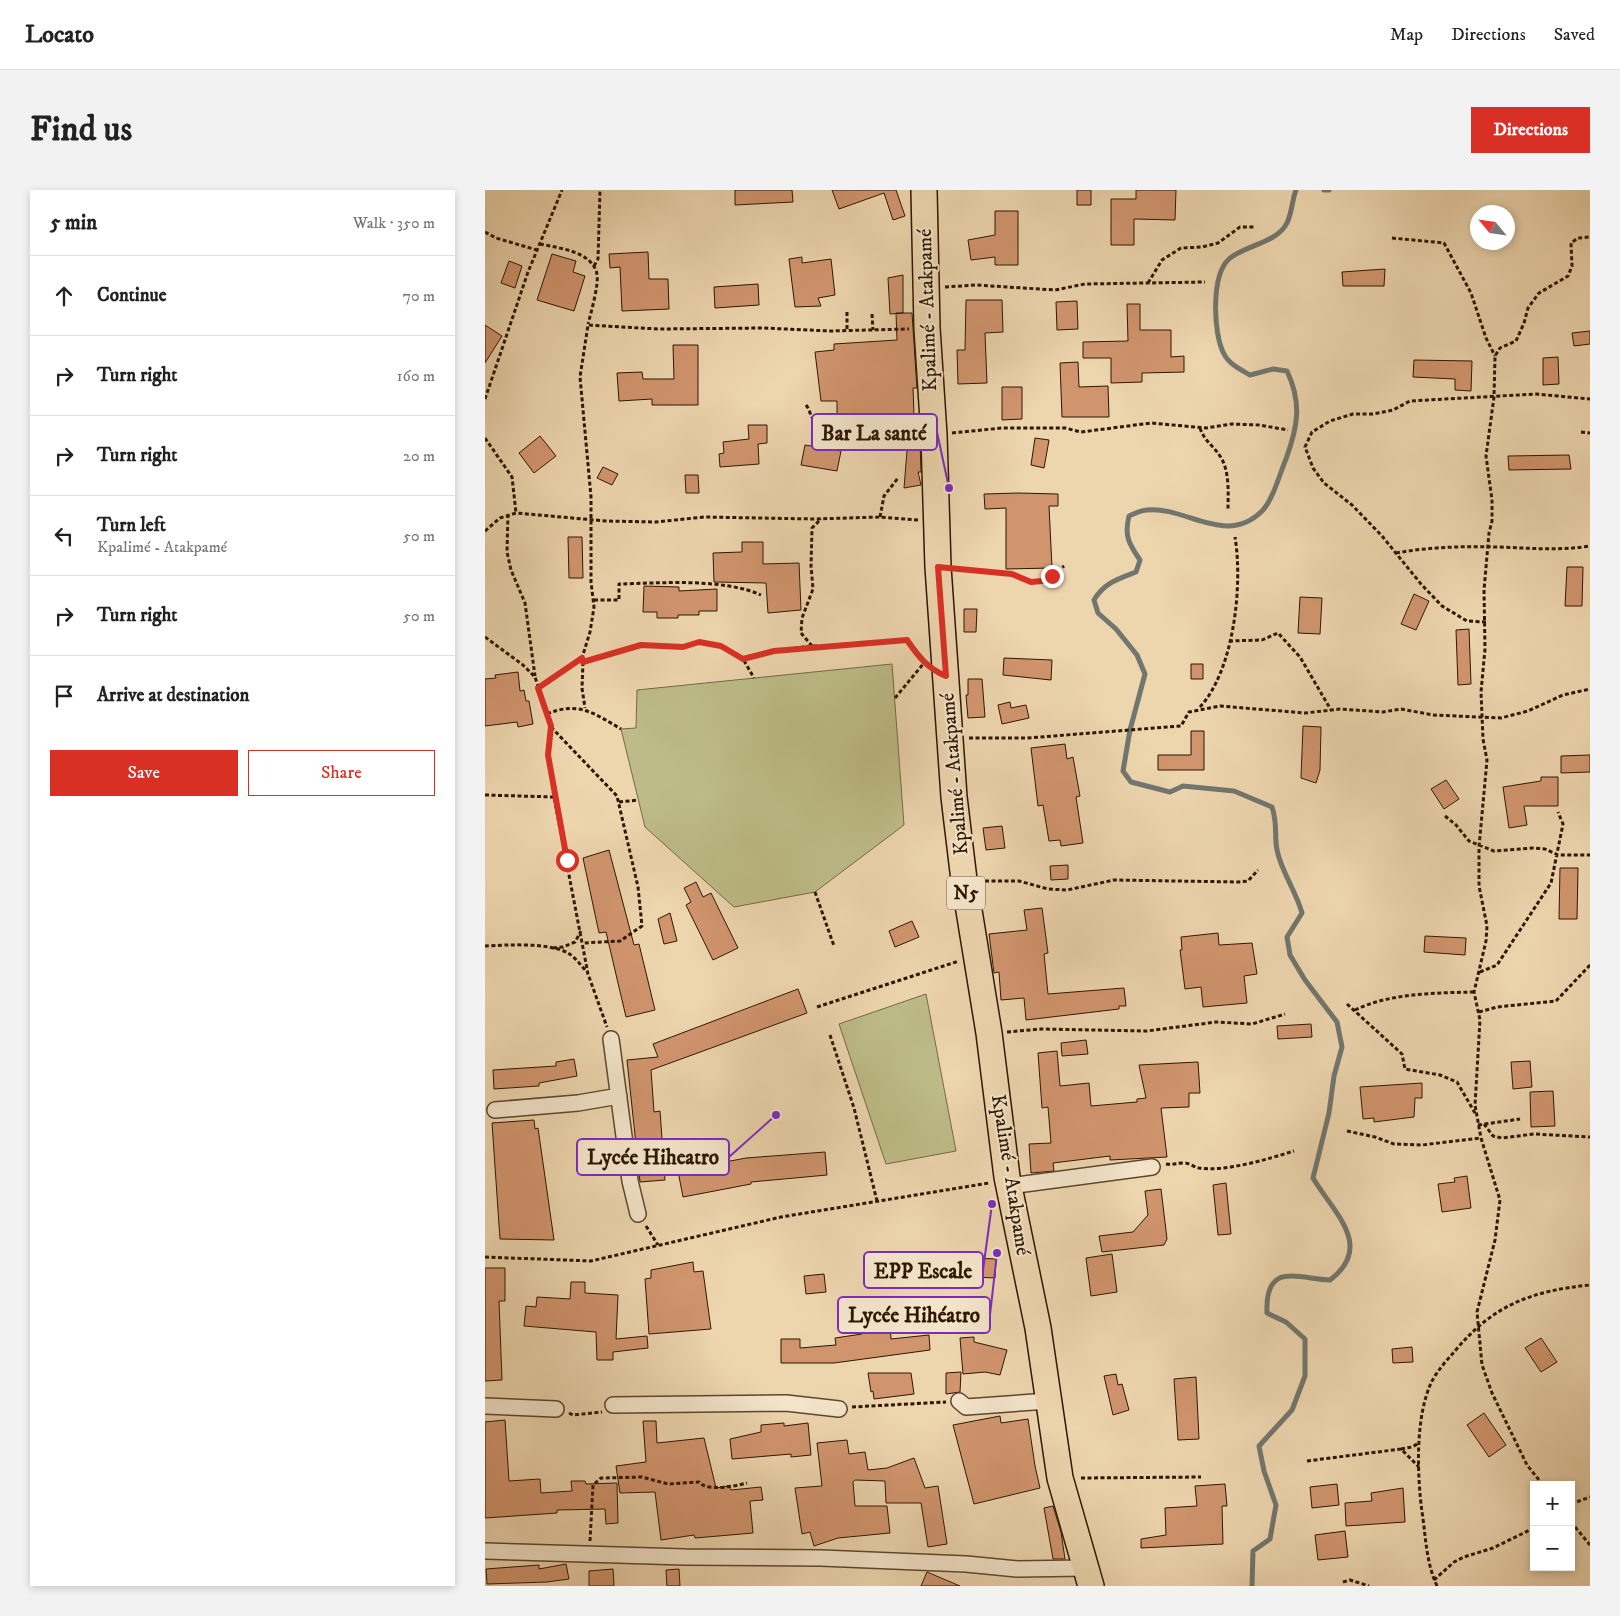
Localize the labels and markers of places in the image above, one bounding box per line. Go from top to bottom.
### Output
callout: Bar La santé [812,414,937,450]
callout: Lycée Hiheatro [577,1139,729,1175]
callout: EPP Escale [864,1252,983,1288]
callout: Lycée Hihéatro [838,1297,990,1333]

